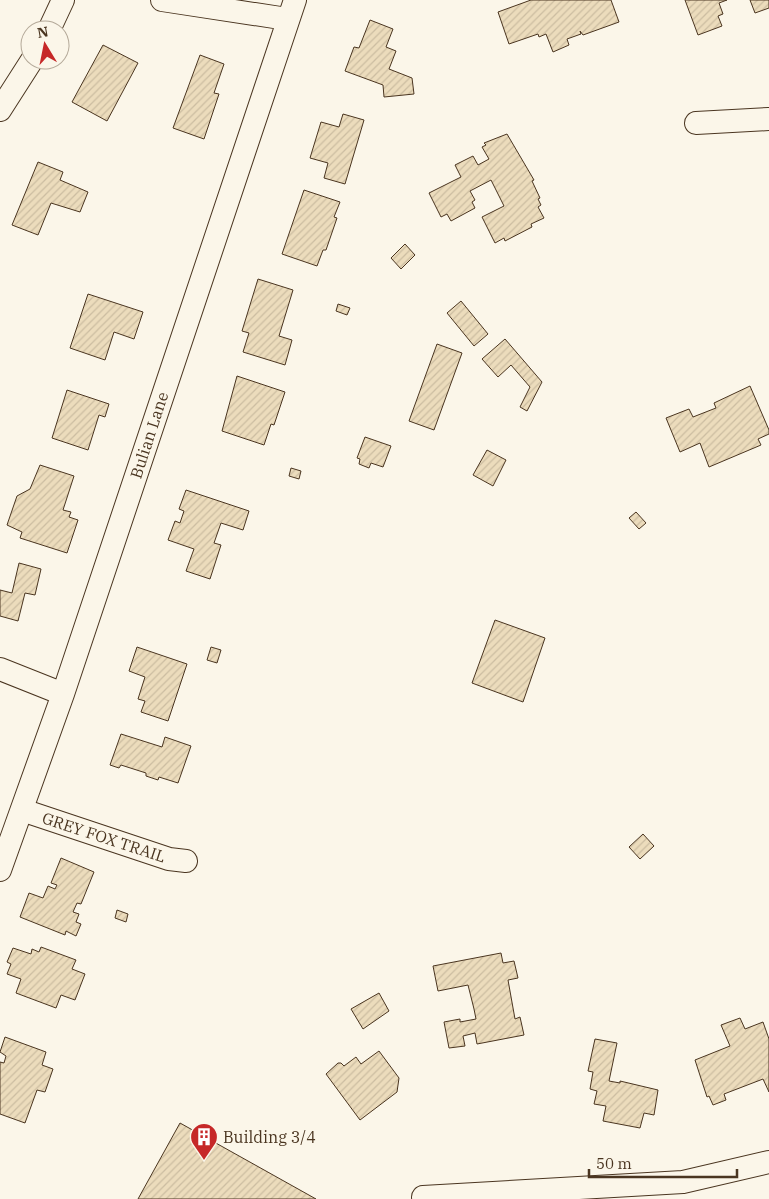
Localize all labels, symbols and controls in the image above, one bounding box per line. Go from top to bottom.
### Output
north arrow [20,20,70,70]
text: N [36,22,50,42]
street label: Bulian Lane [126,389,172,481]
street label: GREY FOX TRAIL [40,808,168,866]
building icon: Building 3/4 [189,1122,219,1161]
place label: Building 3/4 [223,1127,316,1147]
scale bar [589,1146,736,1178]
text: 50 m [596,1154,632,1173]

